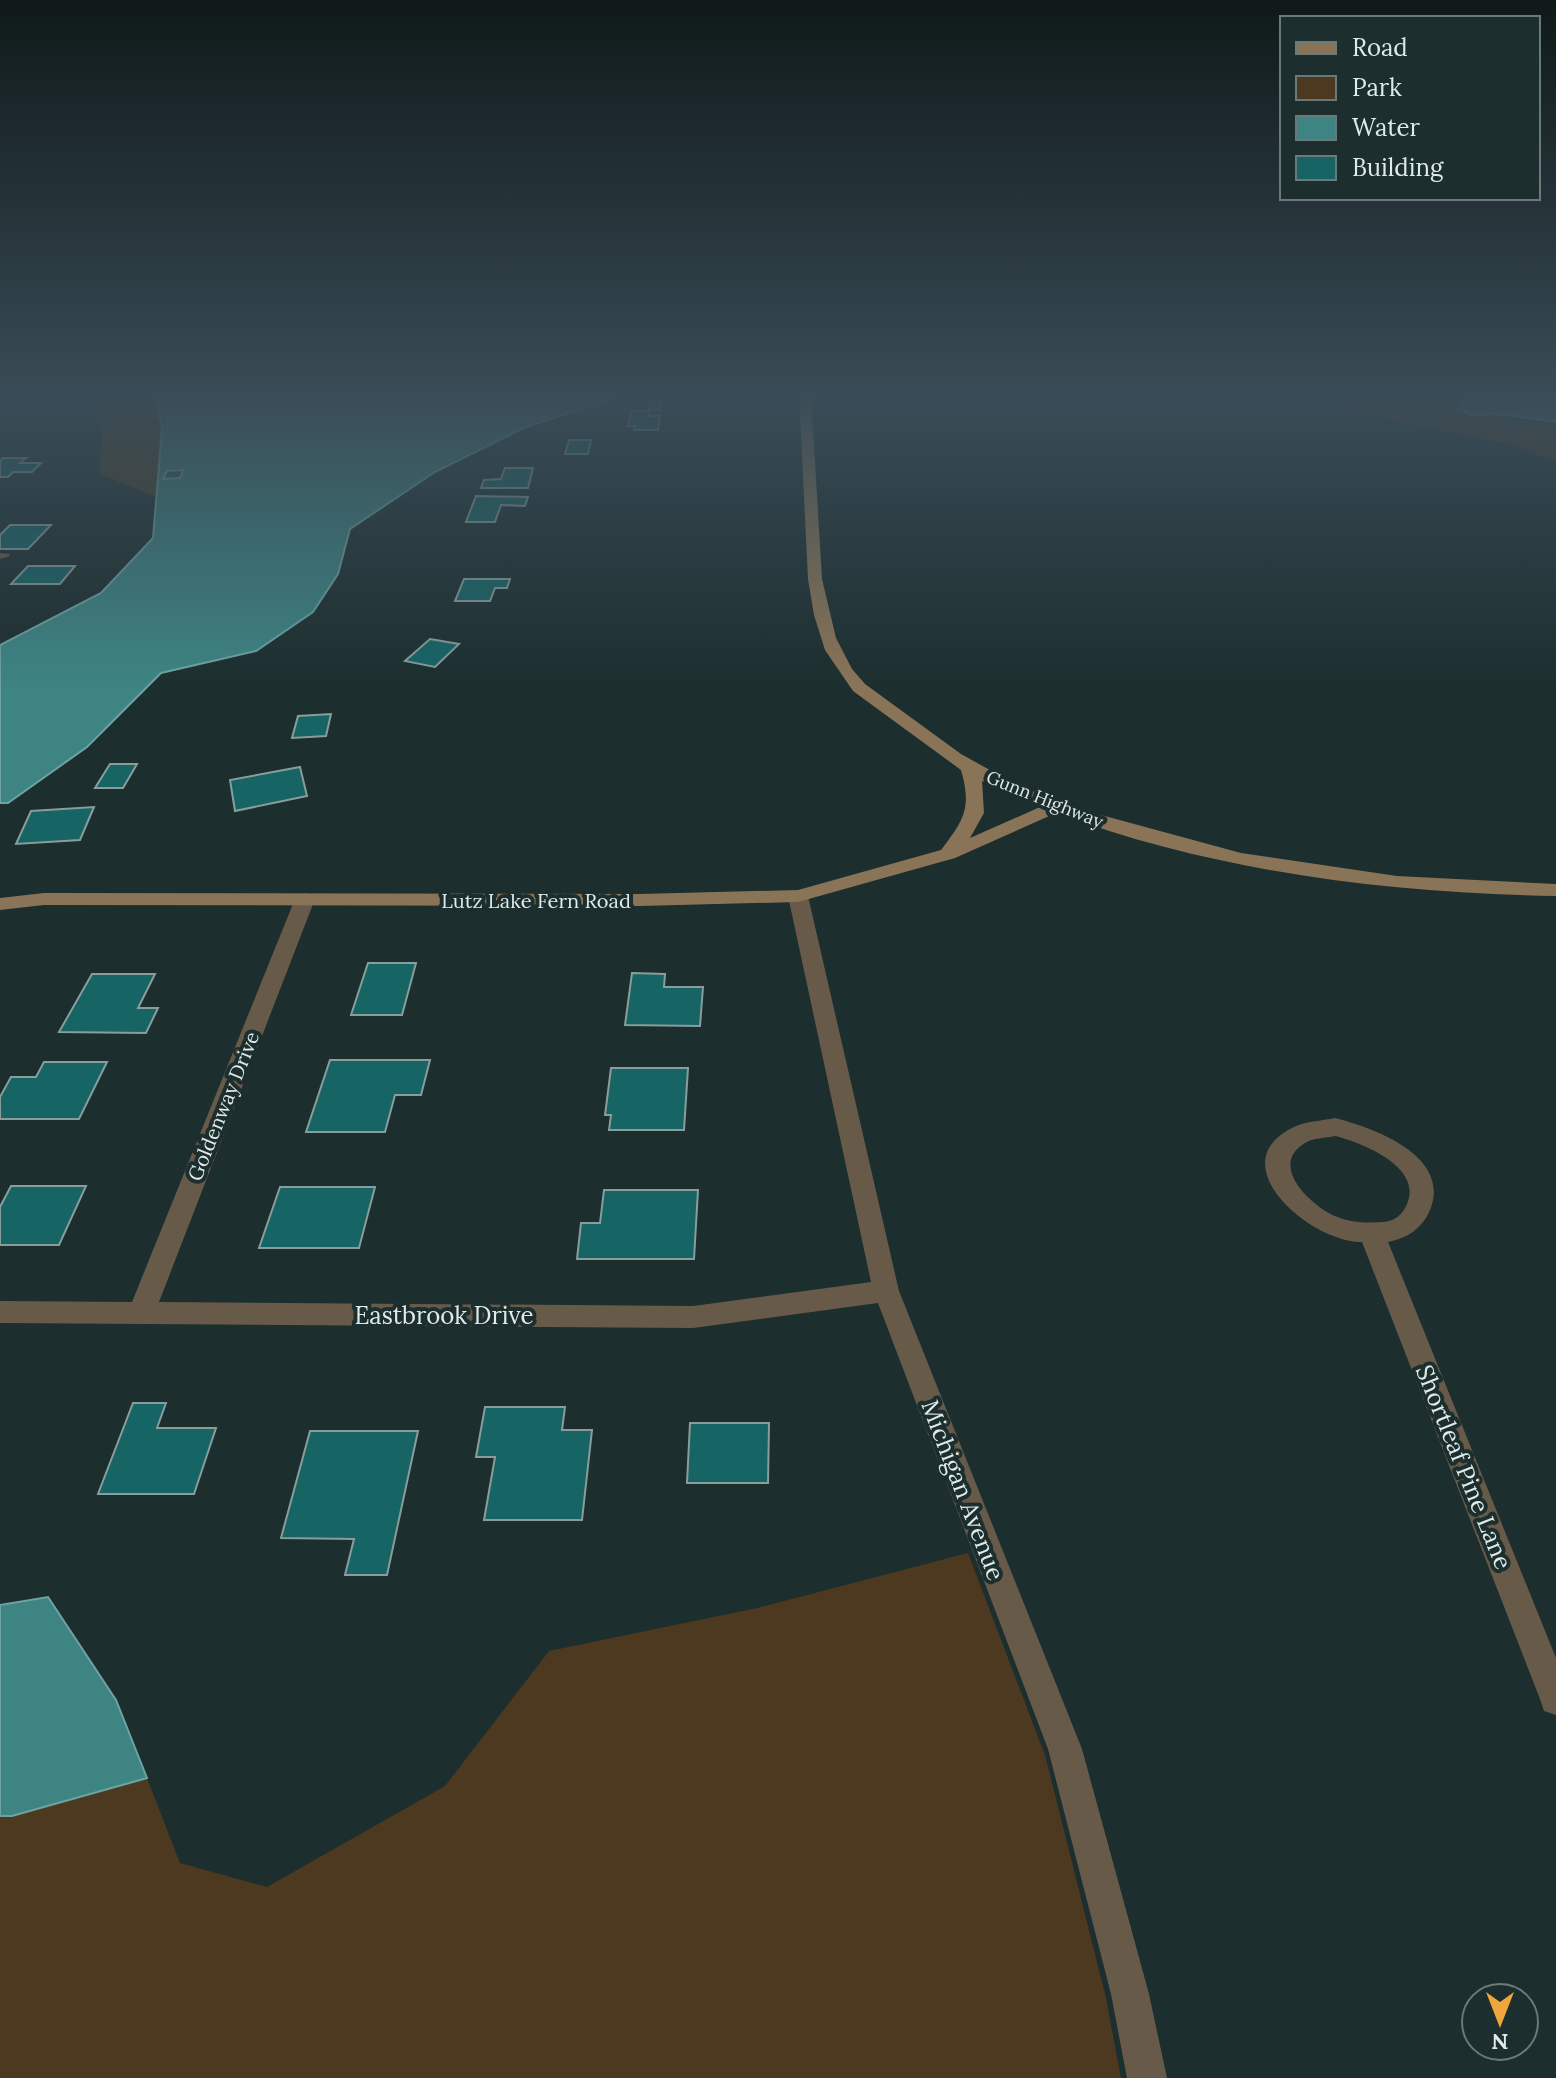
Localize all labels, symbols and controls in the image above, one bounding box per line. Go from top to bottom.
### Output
legend [1280,16,1540,200]
text: Road [1352,32,1408,63]
text: Park [1352,72,1402,103]
text: Water [1352,112,1420,143]
text: Building [1352,152,1444,183]
street label: Gunn Highway [983,765,1107,833]
street label: Lutz Lake Fern Road [441,888,631,913]
street label: Goldenway Drive [182,1028,264,1184]
street label: Eastbrook Drive [354,1300,534,1331]
street label: Shortleaf Pine Lane [1409,1360,1519,1574]
street label: Michigan Avenue [914,1395,1012,1585]
north arrow [1460,1982,1540,2062]
text: N [1491,2028,1509,2056]

